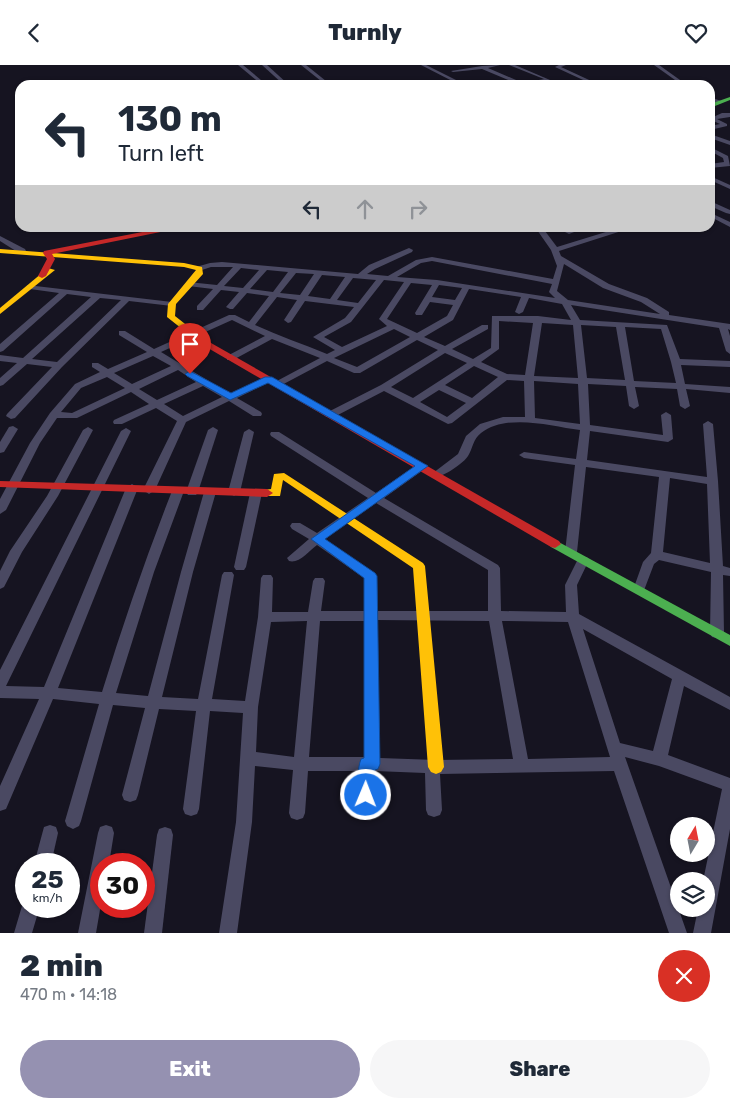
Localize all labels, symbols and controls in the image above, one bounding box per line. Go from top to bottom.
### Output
icon: back [20,19,48,47]
text: Turnly [328,19,402,46]
icon: heart [682,19,710,47]
text: 130 m [118,98,222,140]
icon: left [35,100,100,165]
text: Turn left [118,140,204,167]
icon: left [298,195,326,223]
icon: ahead [351,195,379,223]
icon: right [404,195,432,223]
pin [169,323,211,374]
icon: arrive [176,330,204,358]
position arrow [339,768,391,820]
north arrow [670,817,715,863]
map controls [670,817,715,917]
speed limit sign: 30 [90,853,155,918]
text: 25 [31,865,64,894]
button: layers [670,872,715,917]
text: km/h [33,891,62,905]
text: 2 min [20,948,103,984]
button: close [658,950,710,1002]
text: 470 m · 14:18 [20,985,117,1004]
button: Exit [20,1040,360,1098]
button: Share [370,1040,710,1098]

